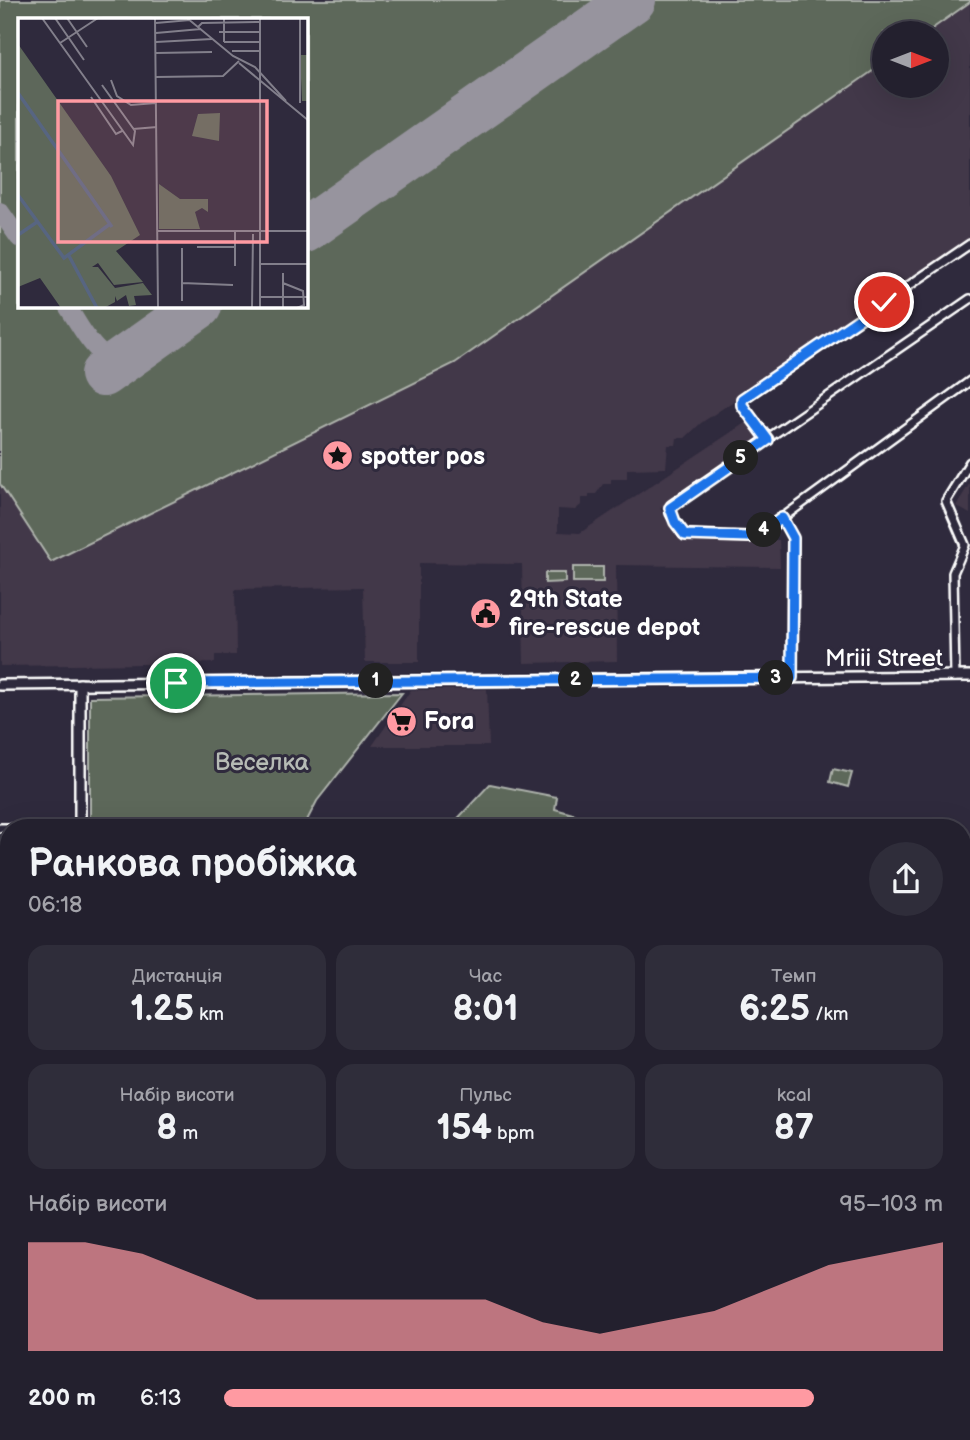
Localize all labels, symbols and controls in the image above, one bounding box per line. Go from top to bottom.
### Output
inset map [18,18,308,308]
north arrow [872,21,948,98]
map controls [872,21,949,98]
pin [854,272,914,332]
icon: check [865,283,903,321]
place icon: spotter pos [321,439,355,473]
pin: 5 [724,440,758,476]
place label: spotter pos [361,442,485,471]
text: 5 [735,446,746,469]
pin: 4 [746,512,782,548]
text: 4 [758,518,769,541]
place label: 29th State fire-rescue depot [509,585,700,642]
public building icon: 29th State fire-rescue depot [469,596,503,630]
street label: Mriii Street [825,644,944,673]
pin [146,653,206,713]
pin: 3 [758,660,794,696]
pin: 2 [558,662,594,698]
icon: arrive [157,664,195,702]
pin: 1 [358,664,394,698]
text: 3 [770,666,781,689]
text: 2 [570,668,581,691]
text: 1 [372,669,380,692]
supermarket icon: Fora [384,704,418,738]
place label: Fora [424,707,474,736]
park label: Веселка [215,748,309,777]
text: Ранкова пробіжка [28,842,357,887]
button: share [869,842,943,916]
text: 06:18 [28,891,83,919]
text: Дистанція [132,965,222,988]
text: Час [469,965,502,988]
text: Темп [771,965,816,988]
text: 1.25 [130,988,194,1031]
text: 8:01 [453,988,518,1031]
text: 6:25 [739,988,810,1031]
text: km [194,1003,224,1026]
text: /km [810,1003,849,1026]
text: Набір висоти [120,1084,235,1107]
text: Пульс [459,1084,512,1107]
text: kcal [777,1084,811,1107]
text: 8 [156,1107,177,1150]
text: 154 [436,1107,492,1150]
text: 87 [774,1107,814,1150]
text: m [177,1122,198,1145]
text: bpm [492,1122,535,1145]
text: Набір висоти [28,1190,167,1218]
text: 95–103 m [840,1190,943,1218]
text: 200 m [28,1384,96,1412]
text: 6:13 [140,1384,182,1412]

